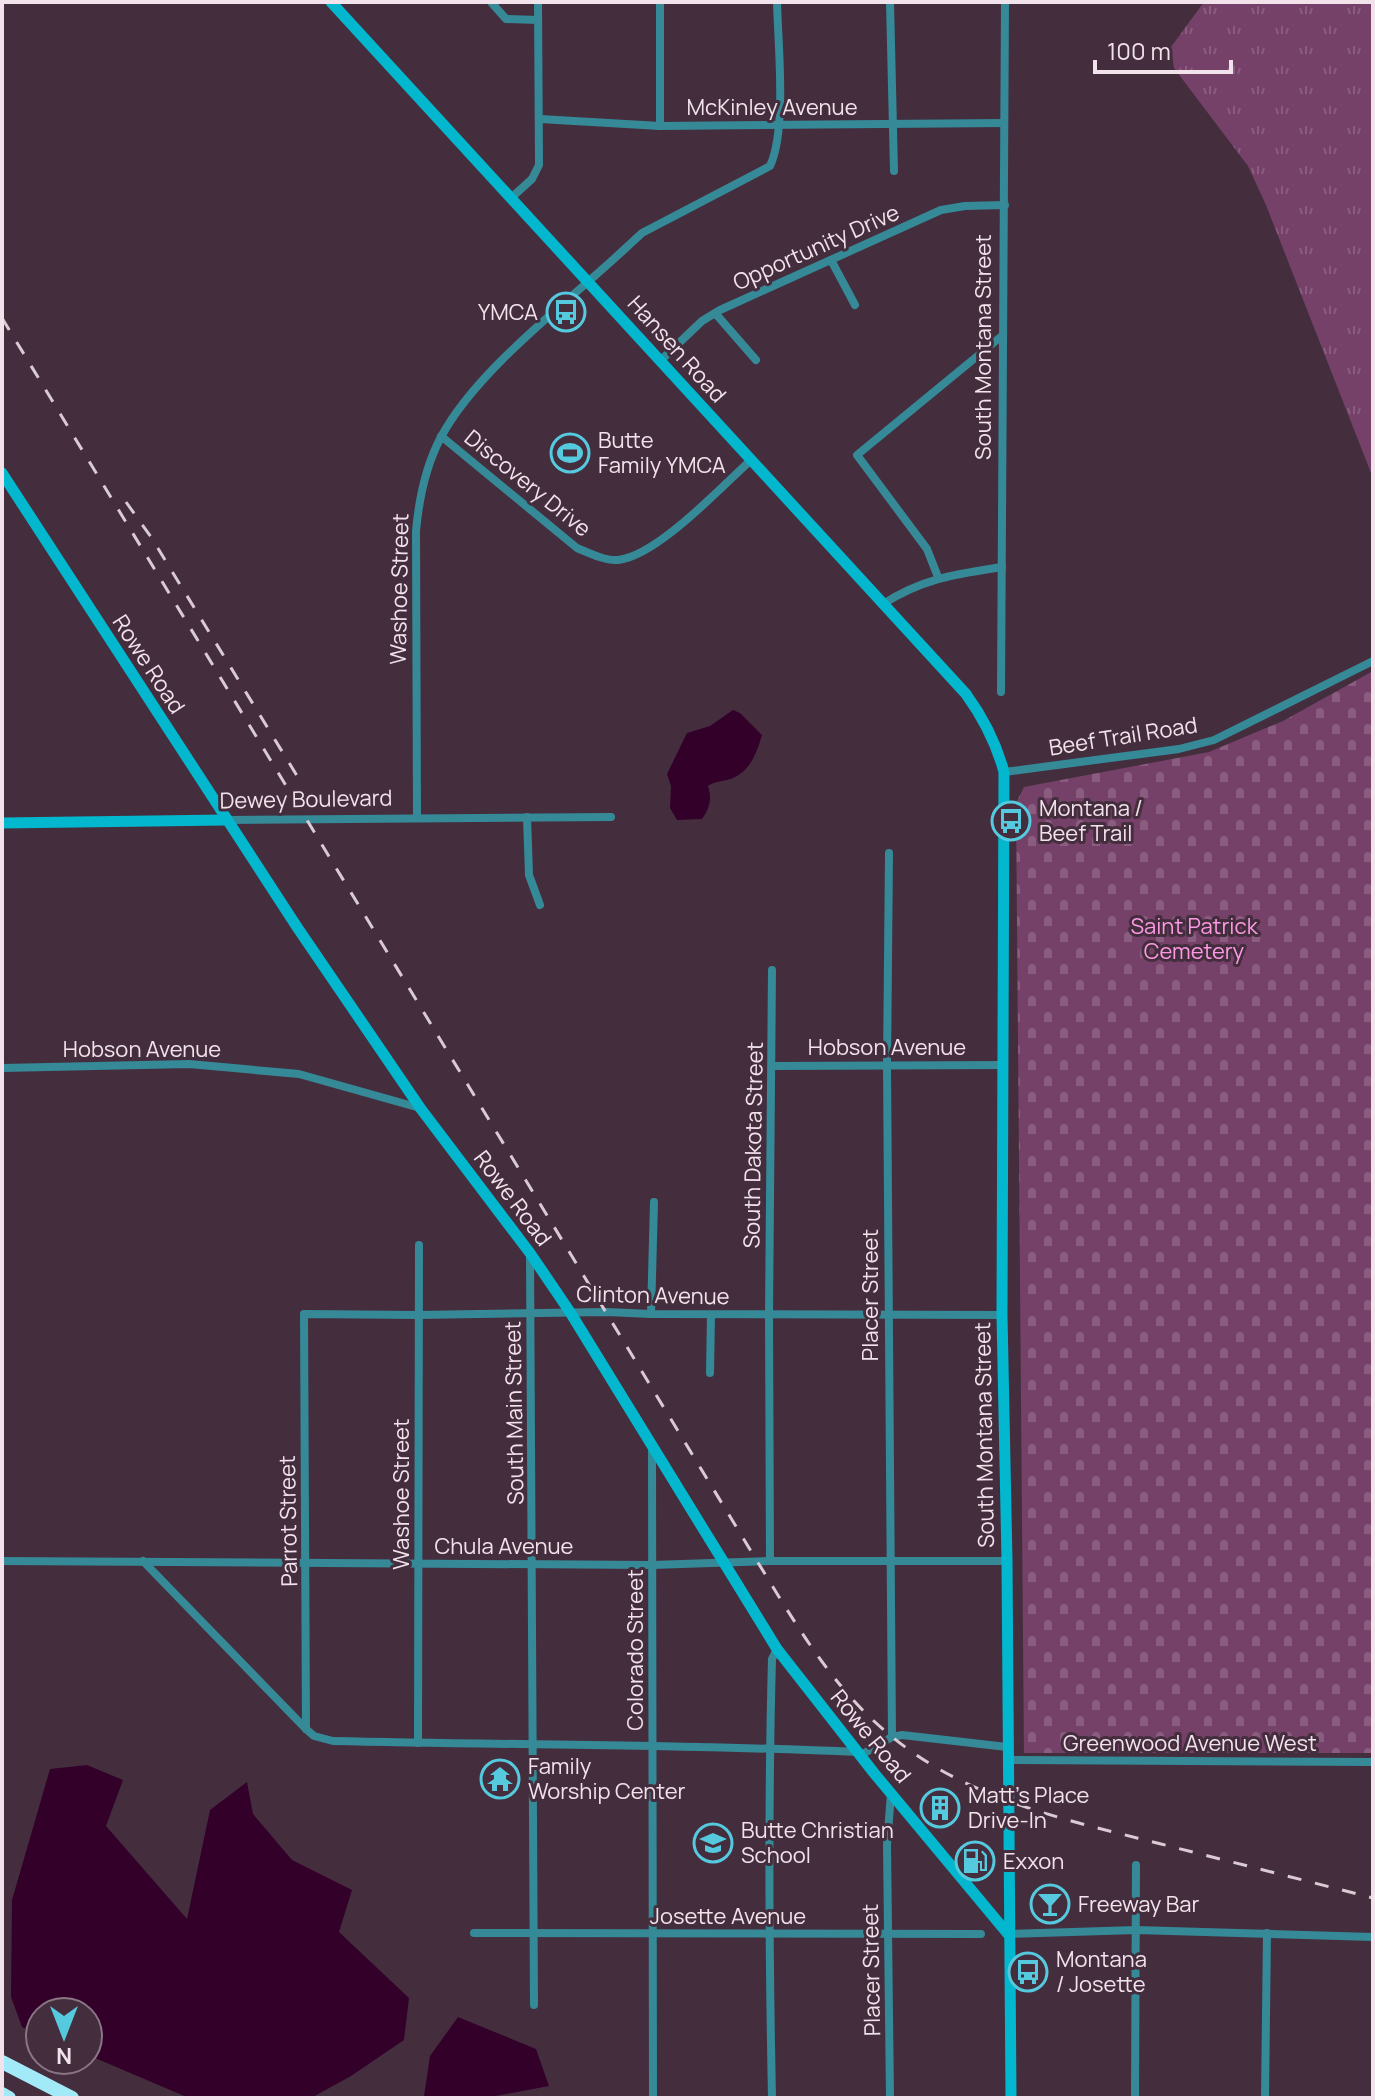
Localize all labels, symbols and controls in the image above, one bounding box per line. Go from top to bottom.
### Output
scale bar [1095,24,1231,74]
text: 100 m [1107,34,1171,67]
street label: McKinley Avenue [686,92,858,122]
street label: Opportunity Drive [728,197,904,297]
street label: South Montana Street [968,234,998,460]
street label: Hansen Road [621,289,733,409]
bus stop icon: YMCA [545,291,587,333]
place label: YMCA [478,297,538,327]
street label: Discovery Drive [458,423,598,543]
place label: Butte Family YMCA [598,425,726,480]
sports icon: Butte Family YMCA [549,432,591,474]
street label: Washoe Street [383,513,415,665]
street label: Rowe Road [106,609,192,719]
street label: Beef Trail Road [1047,709,1199,763]
street label: Dewey Boulevard [219,782,393,816]
place label: Montana / Beef Trail [1039,793,1143,848]
bus stop icon: Montana / Beef Trail [990,800,1032,842]
park label: Saint Patrick Cemetery [1130,911,1259,966]
street label: Hobson Avenue [808,1032,966,1062]
street label: Hobson Avenue [63,1034,221,1064]
street label: South Dakota Street [736,1041,770,1249]
street label: Rowe Road [467,1144,559,1252]
street label: Placer Street [855,1229,885,1361]
street label: Clinton Avenue [576,1279,730,1311]
street label: South Main Street [497,1321,531,1505]
street label: South Montana Street [967,1322,1001,1548]
street label: Washoe Street [386,1418,416,1570]
street label: Parrot Street [272,1455,304,1587]
street label: Chula Avenue [435,1531,574,1561]
street label: Colorado Street [620,1569,650,1731]
street label: Rowe Road [824,1683,918,1789]
street label: Greenwood Avenue West [1063,1728,1317,1758]
place label: Family Worship Center [528,1751,686,1806]
temple icon: Family Worship Center [479,1758,521,1800]
place label: Matt's Place Drive-In [968,1780,1090,1835]
building icon: Matt's Place Drive-In [919,1787,961,1829]
place label: Butte Christian School [741,1815,894,1870]
school or university icon: Butte Christian School [692,1822,734,1864]
fuel station icon: Exxon [954,1840,996,1882]
place label: Exxon [1003,1846,1064,1876]
bar icon: Freeway Bar [1029,1883,1071,1925]
place label: Freeway Bar [1078,1889,1200,1919]
street label: Josette Avenue [650,1901,806,1931]
street label: Placer Street [855,1903,887,2036]
place label: Montana / Josette [1056,1944,1147,1999]
bus stop icon: Montana / Josette [1007,1951,1049,1993]
north arrow [24,1996,104,2076]
text: N [56,2041,72,2071]

